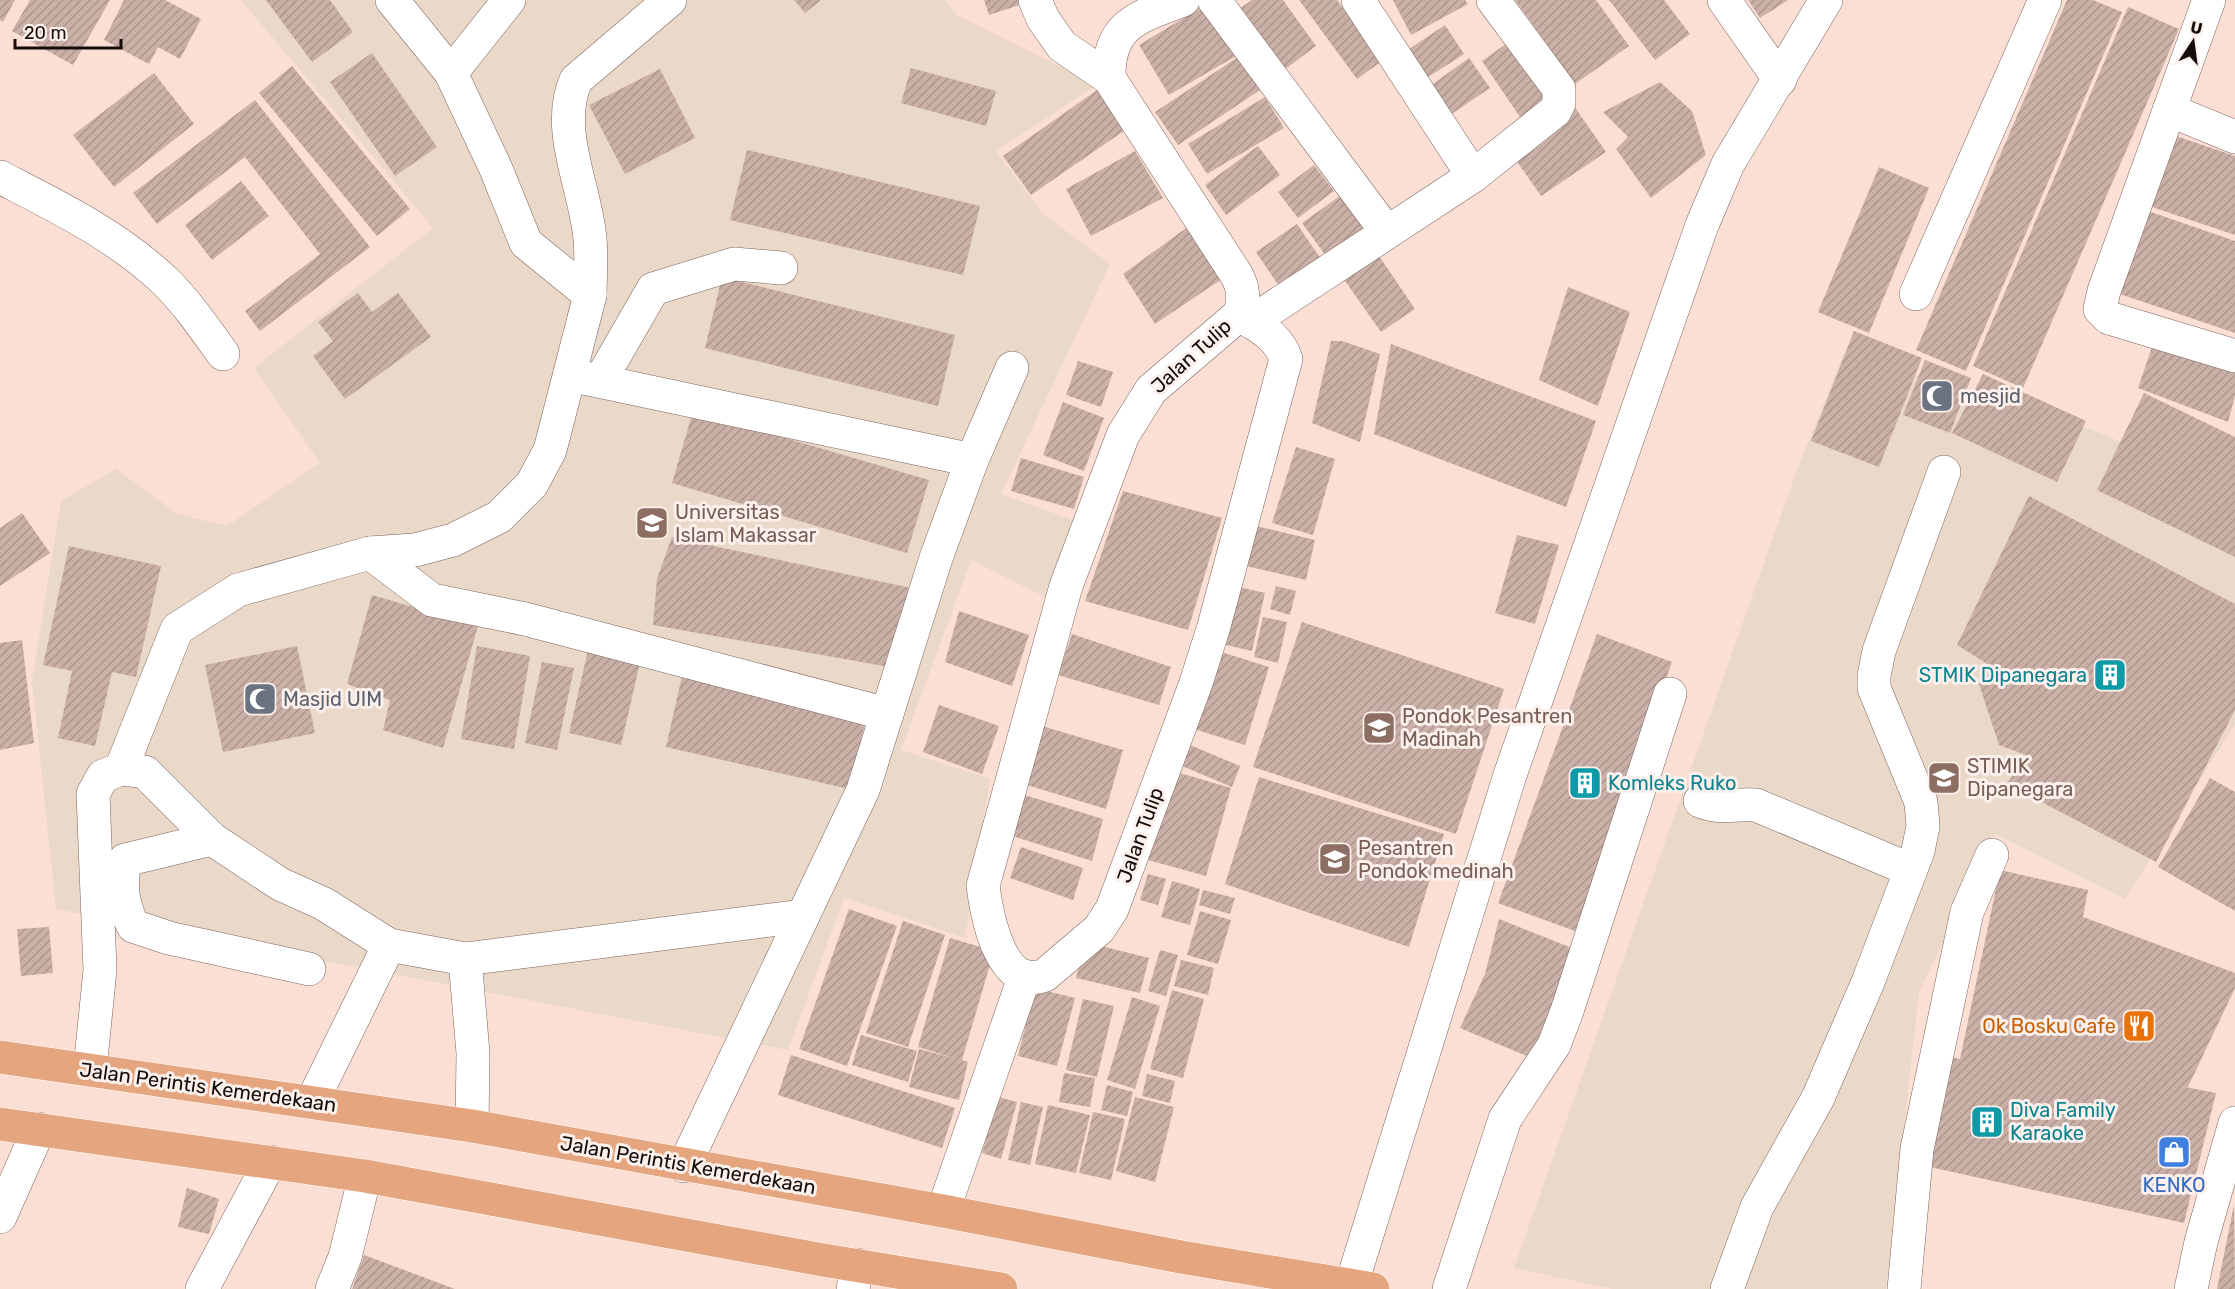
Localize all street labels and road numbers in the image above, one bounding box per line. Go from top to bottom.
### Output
street label: Jalan Tulip [1146,314,1236,398]
street label: Jalan Tulip [1112,784,1168,886]
street label: Jalan Perintis Kemerdekaan [78,1057,338,1117]
street label: Jalan Perintis Kemerdekaan [558,1131,818,1199]

